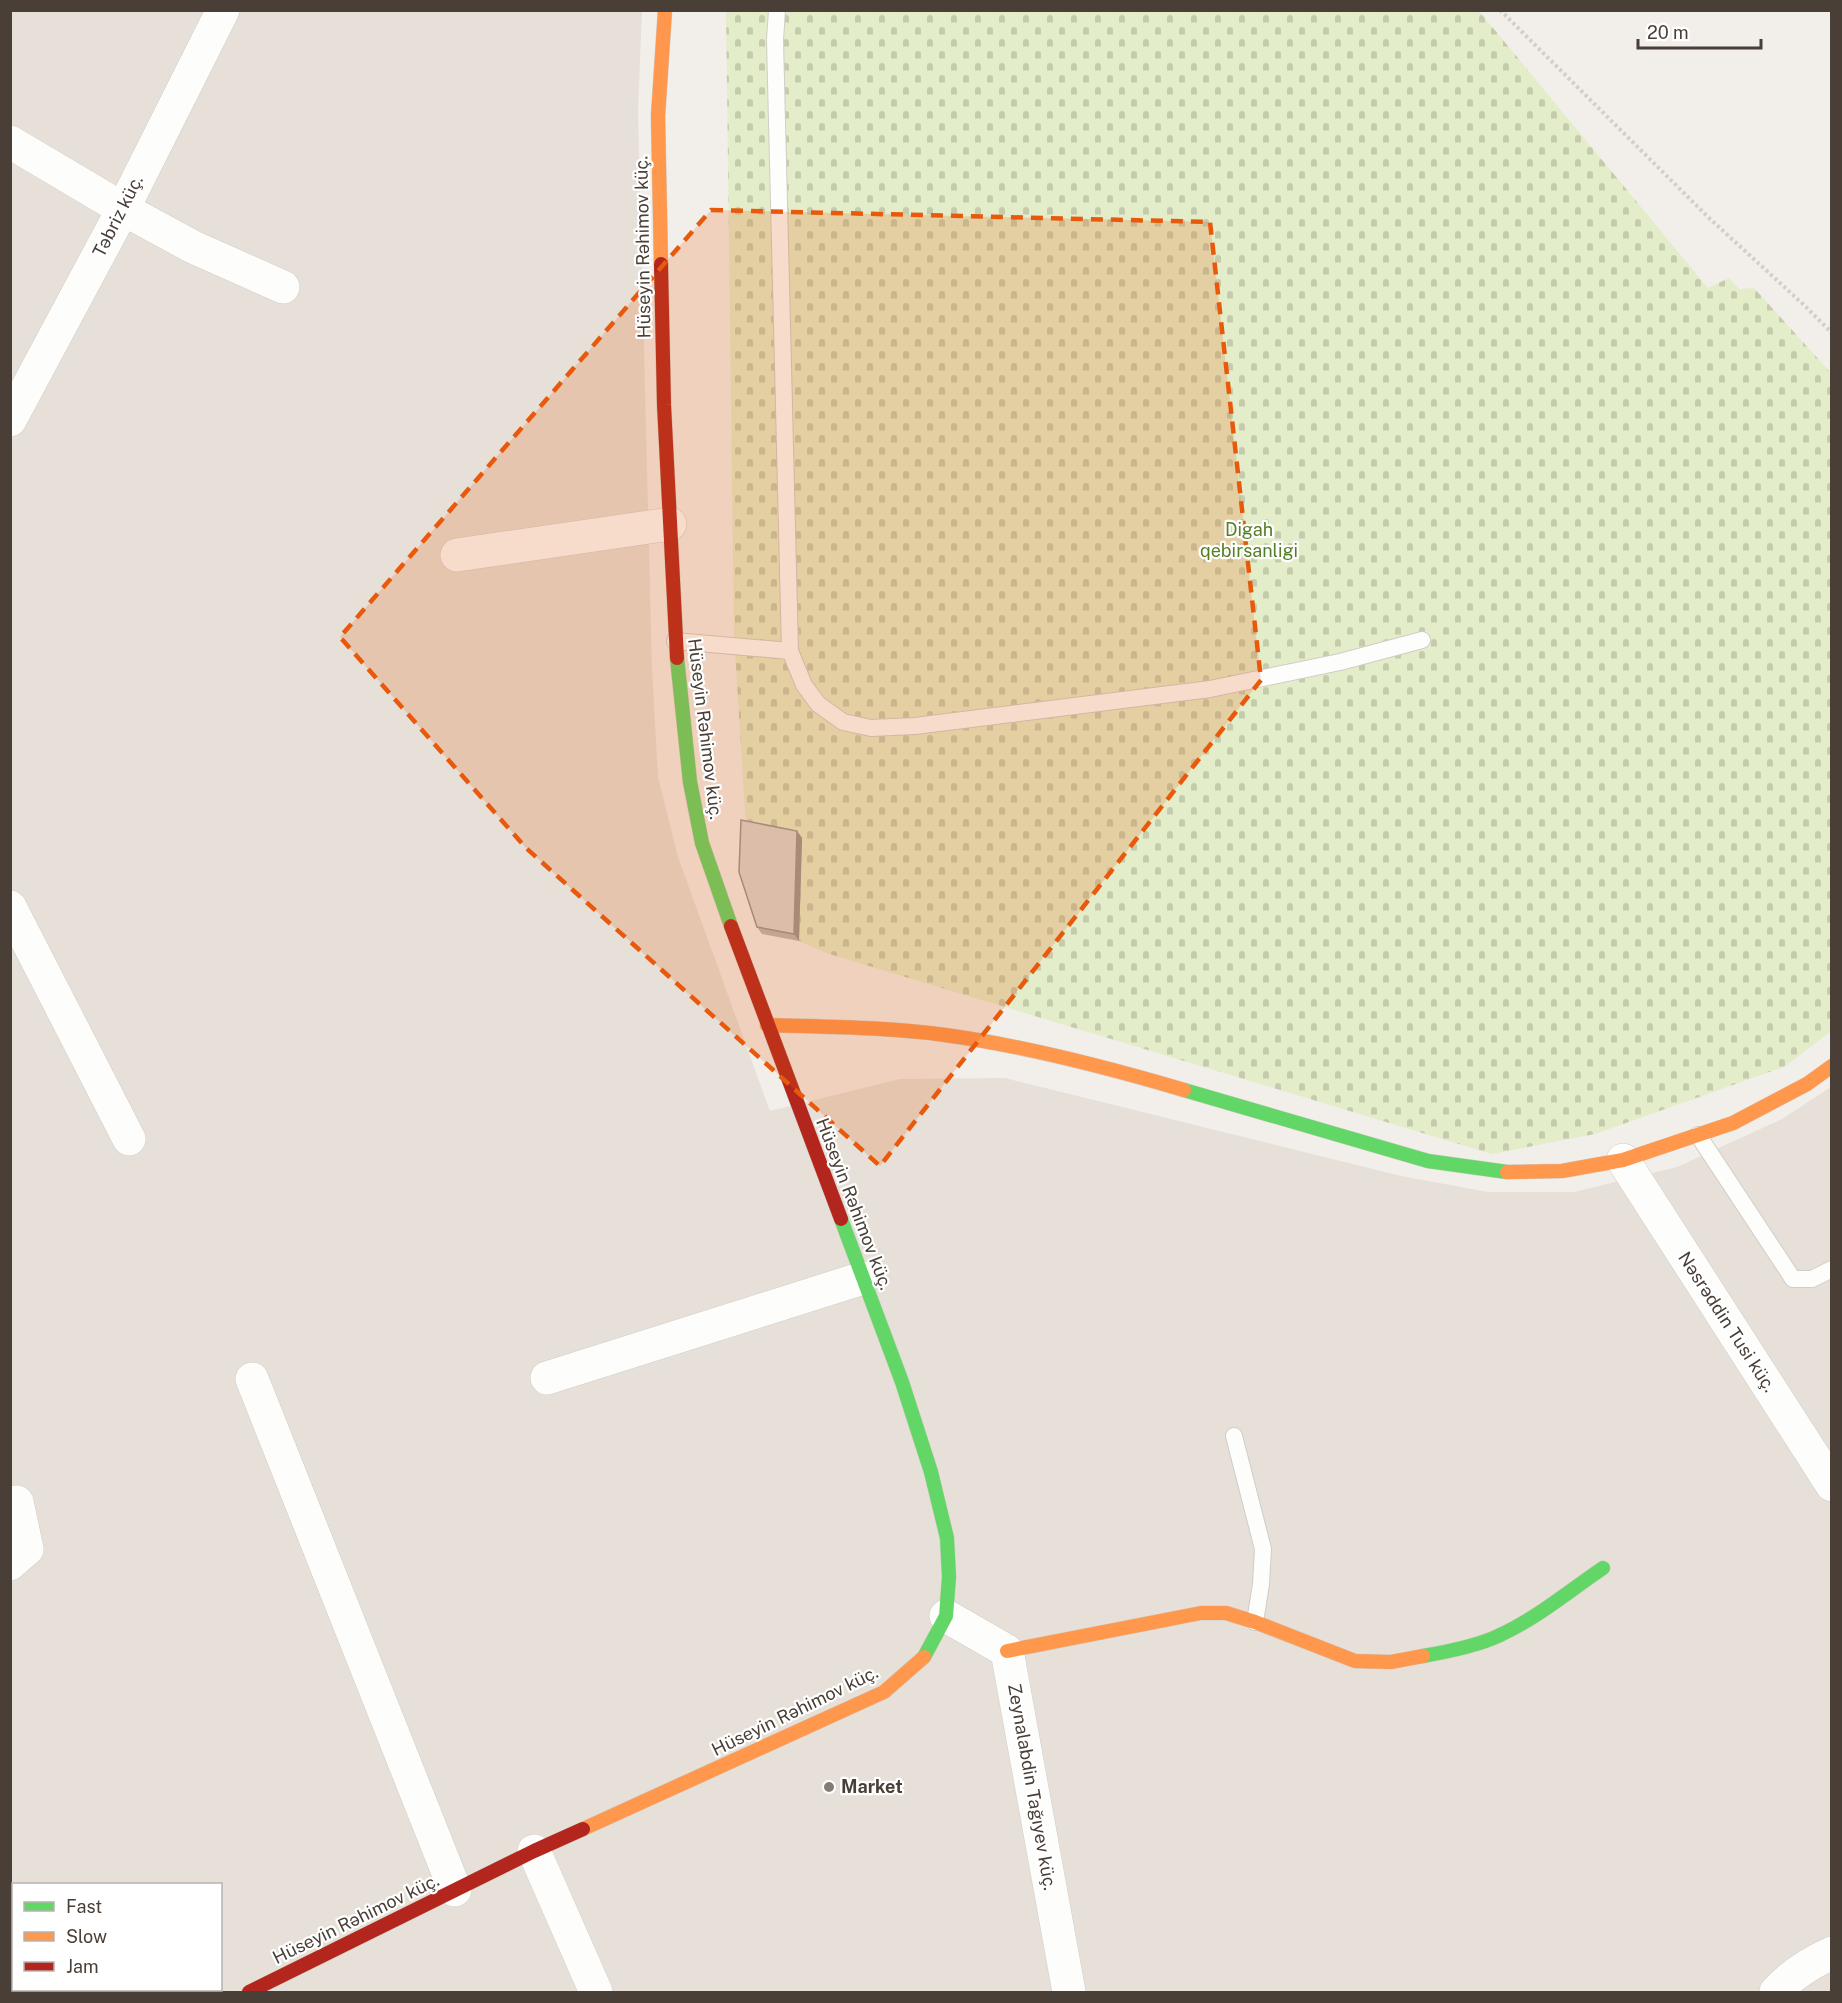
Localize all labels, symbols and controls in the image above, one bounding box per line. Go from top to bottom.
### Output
scale bar [1638,12,1761,50]
text: 20 m [1647,22,1689,43]
street label: Hüseyin Rəhimov küç. [630,156,655,338]
street label: Təbriz küç. [88,171,147,260]
park label: Digah qebirsanligi [1200,519,1298,561]
street label: Hüseyin Rəhimov küç. [684,637,727,821]
street label: Hüseyin Rəhimov küç. [812,1115,897,1293]
street label: Nəsrəddin Tusi küç. [1674,1248,1781,1396]
street label: Hüseyin Rəhimov küç. [708,1661,881,1760]
street label: Zeynalabdin Tağıyev küç. [1004,1682,1061,1892]
place label: Market [841,1776,903,1797]
marker: Market [822,1780,836,1794]
street label: Hüseyin Rəhimov küç. [269,1869,442,1968]
legend [12,1883,222,1991]
text: Fast [66,1896,102,1917]
text: Slow [66,1926,107,1947]
text: Jam [66,1956,99,1977]

